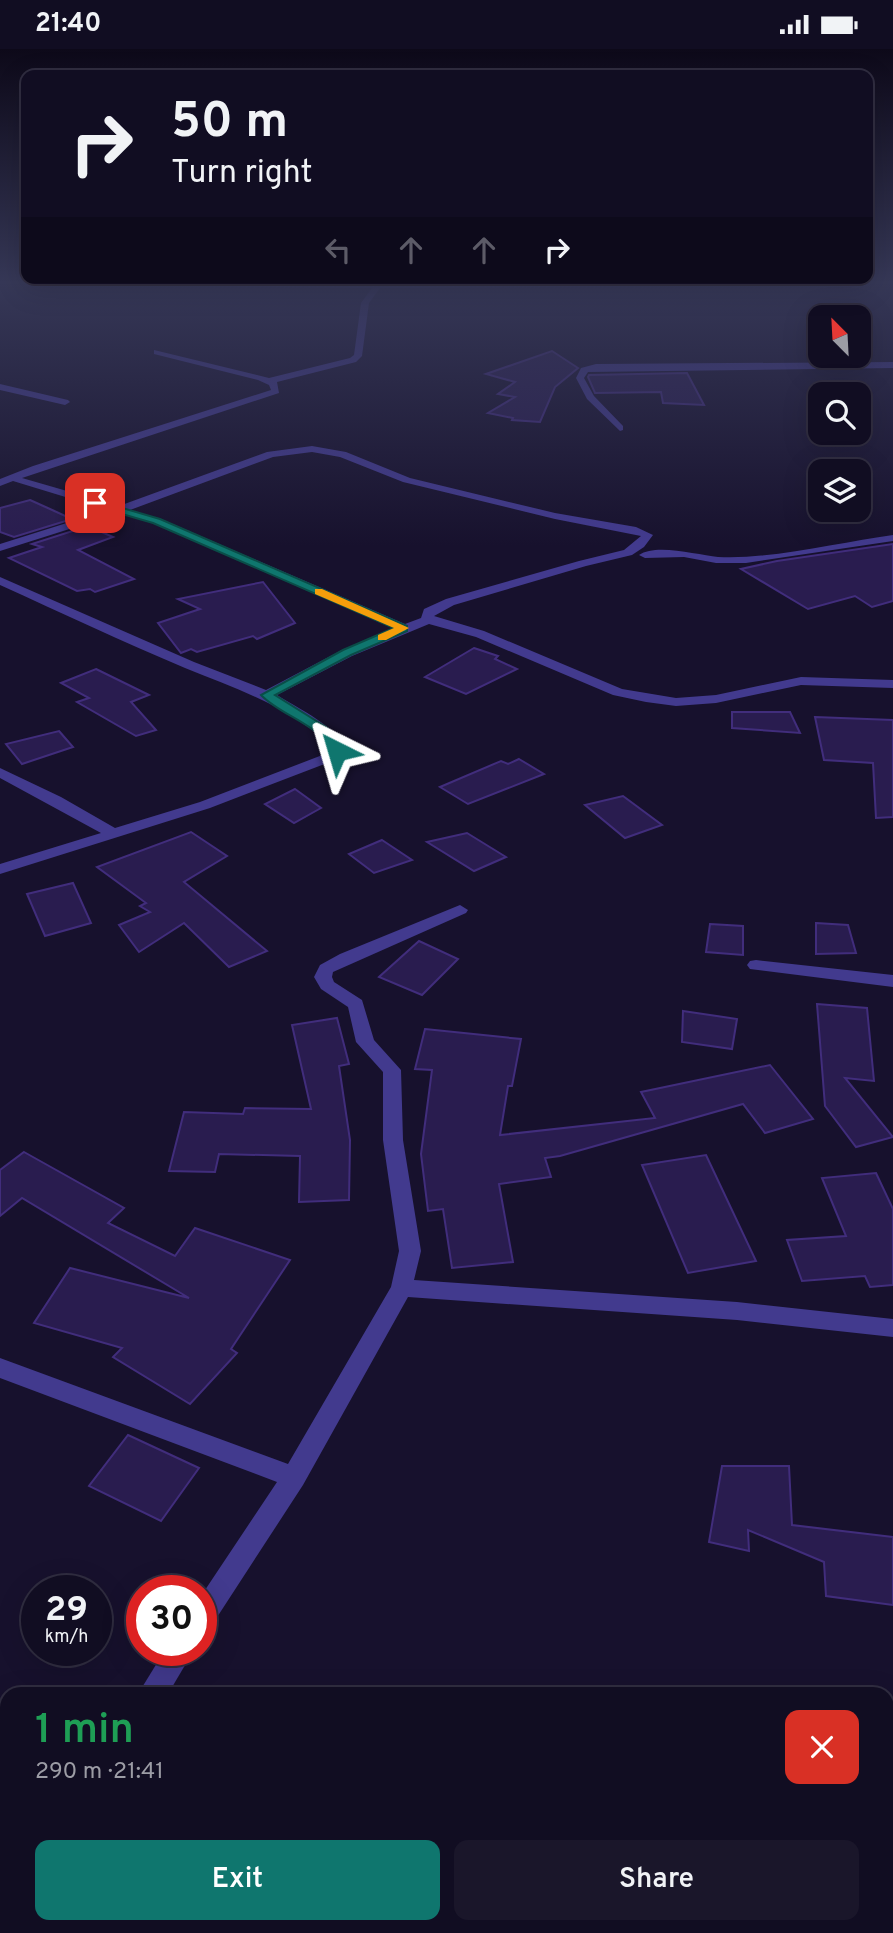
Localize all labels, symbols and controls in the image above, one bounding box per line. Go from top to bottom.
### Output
text: 21:40 [35,8,101,41]
text: 50 m [171,93,288,155]
icon: right [56,98,147,189]
text: Turn right [171,154,313,194]
icon: left [319,231,357,269]
icon: ahead [392,231,430,269]
icon: ahead [465,231,503,269]
icon: right [538,231,576,269]
north arrow [808,305,872,367]
map controls [808,305,871,522]
button: search [808,382,871,445]
button: layers [808,459,871,522]
pin [65,473,125,533]
icon: arrive [76,484,114,522]
position arrow [300,714,374,788]
speed limit sign: 30 [126,1575,217,1666]
text: 29 [45,1589,88,1633]
text: km/h [45,1626,88,1649]
text: 1 min [35,1705,134,1758]
button: close [785,1710,859,1784]
text: 290 m · 21:41 [35,1758,164,1787]
button: Exit [35,1840,440,1920]
button: Share [454,1840,859,1920]

